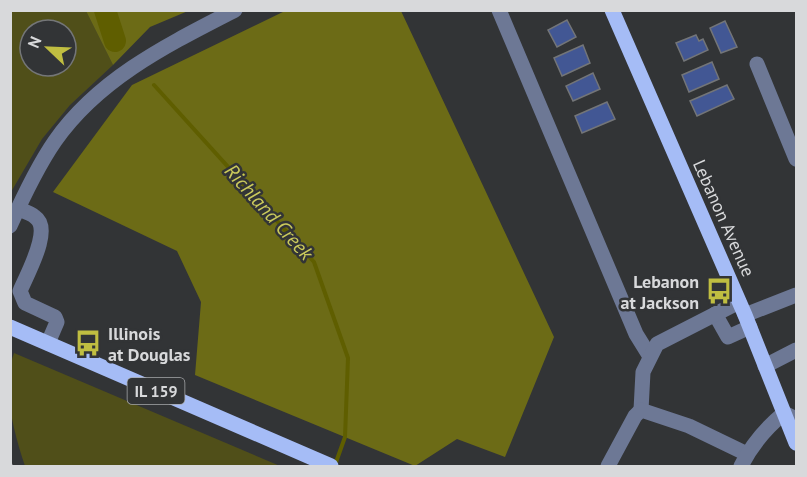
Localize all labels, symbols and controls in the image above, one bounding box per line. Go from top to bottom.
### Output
north arrow [18,18,78,78]
text: N [23,33,45,51]
street label: Lebanon Avenue [688,156,760,280]
water label: Richland Creek [219,158,320,266]
place label: Lebanon at Jackson [621,270,699,314]
bus stop icon: Lebanon at Jackson [704,276,734,306]
place label: Illinois at Douglas [108,322,191,366]
bus stop icon: Illinois at Douglas [73,328,103,358]
road number: IL 159 [128,378,184,404]

